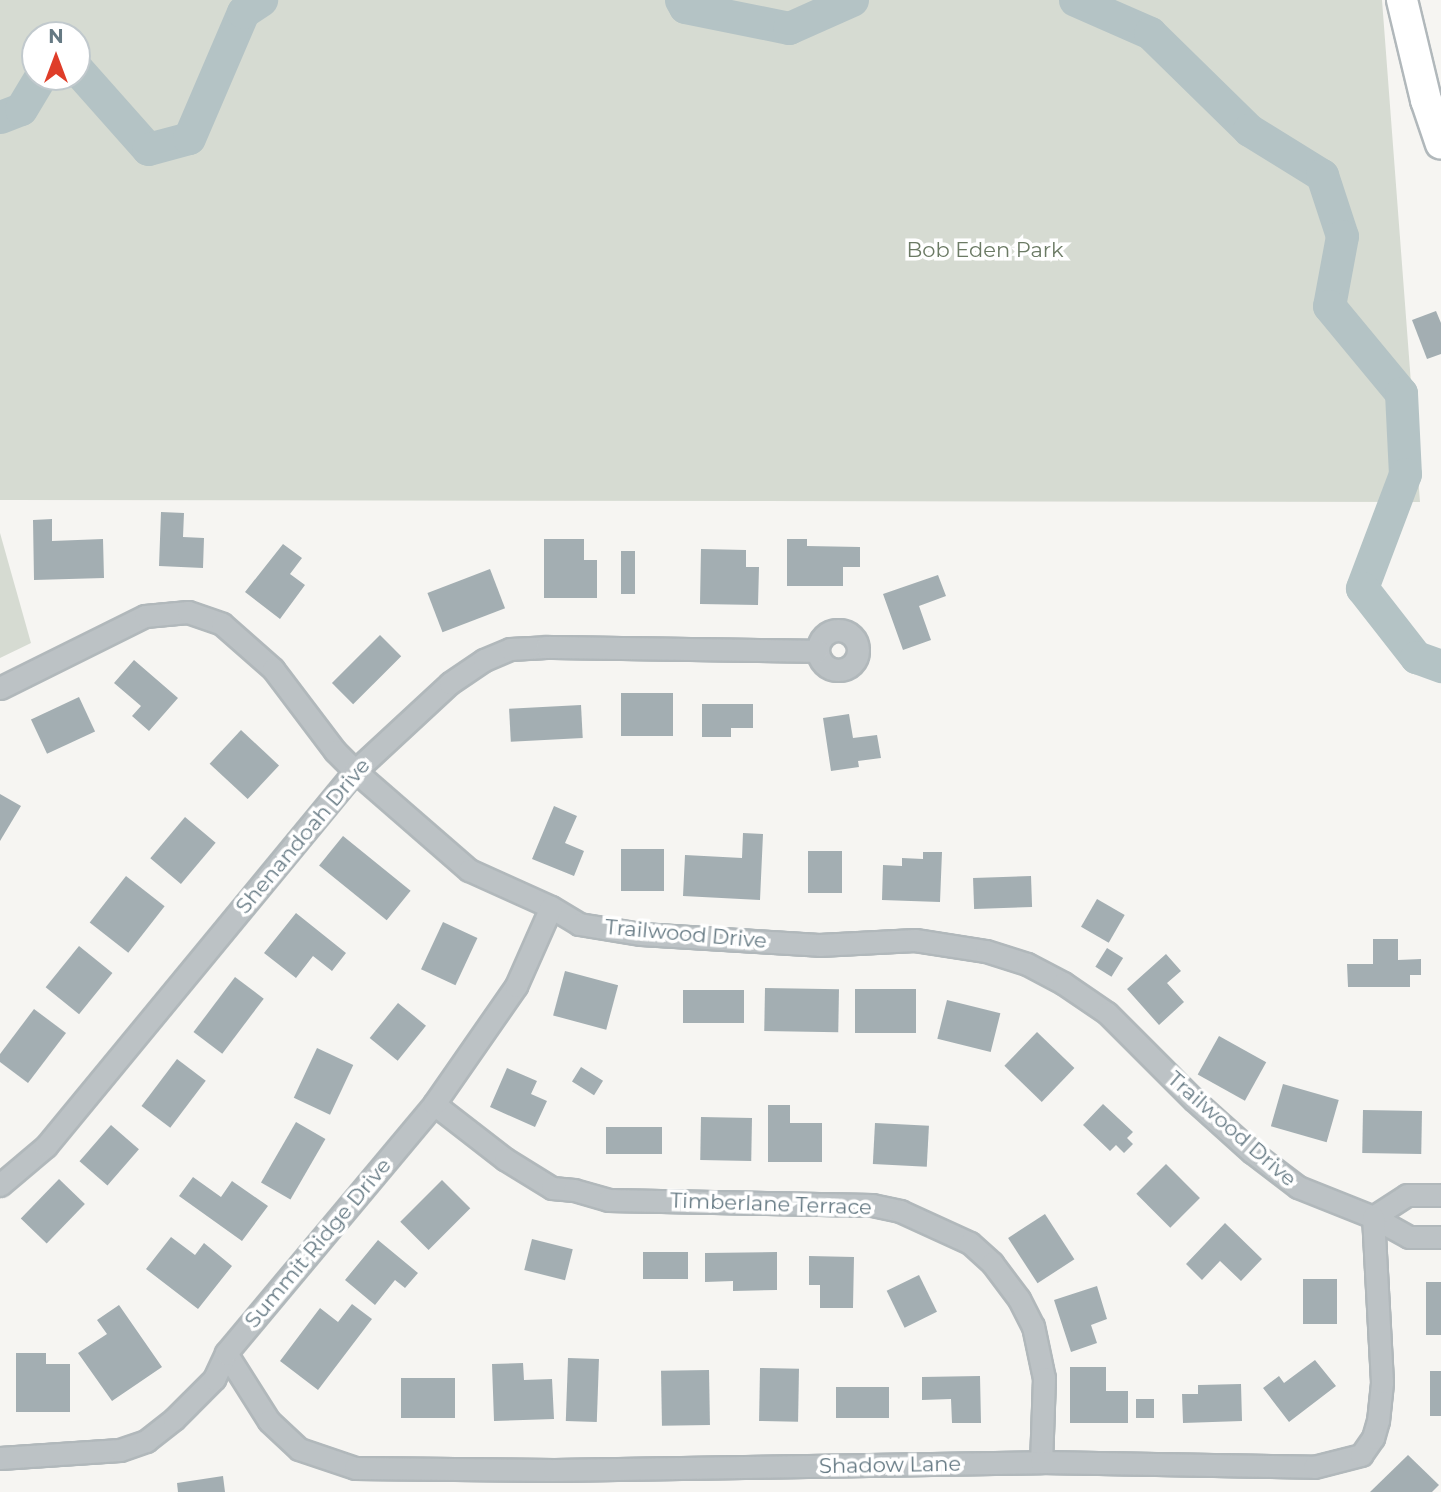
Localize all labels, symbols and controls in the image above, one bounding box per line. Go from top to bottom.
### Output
north arrow [21,21,91,91]
text: N [48,25,64,48]
park label: Bob Eden Park [906,237,1064,263]
street label: Shenandoah Drive [231,753,375,919]
street label: Trailwood Drive [604,914,768,954]
street label: Trailwood Drive [1163,1066,1301,1192]
street label: Summit Ridge Drive [240,1153,396,1333]
street label: Timberlane Terrace [670,1188,872,1220]
street label: Shadow Lane [819,1451,961,1479]

